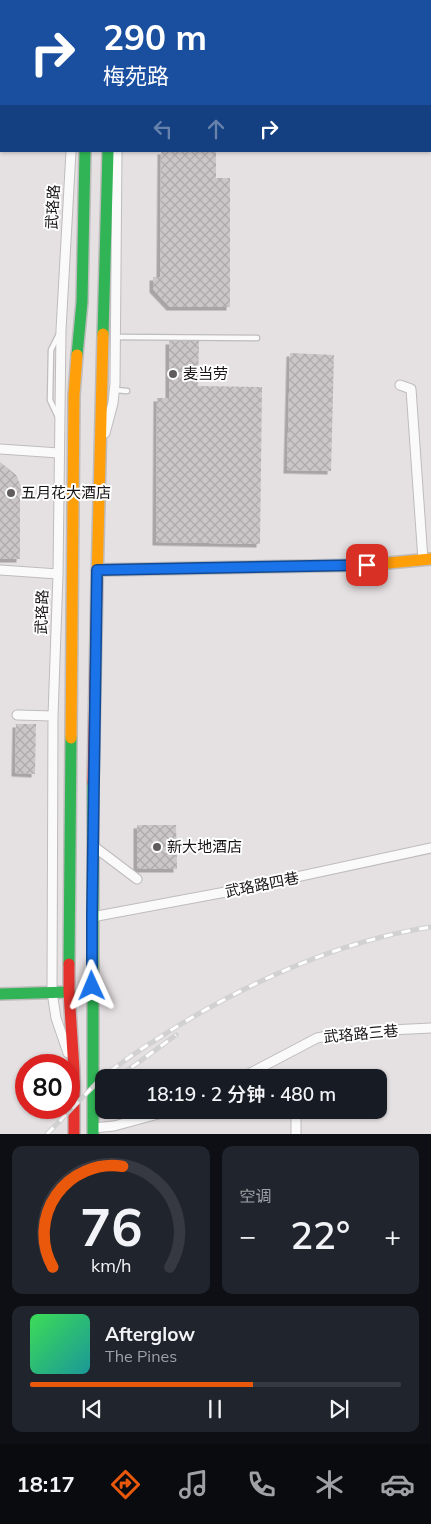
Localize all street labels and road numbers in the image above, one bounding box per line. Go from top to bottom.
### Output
street label: 武珞路 [42,184,63,230]
street label: 武珞路 [31,589,52,635]
street label: 武珞路四巷 [223,868,301,901]
street label: 武珞路三巷 [323,1021,399,1046]

